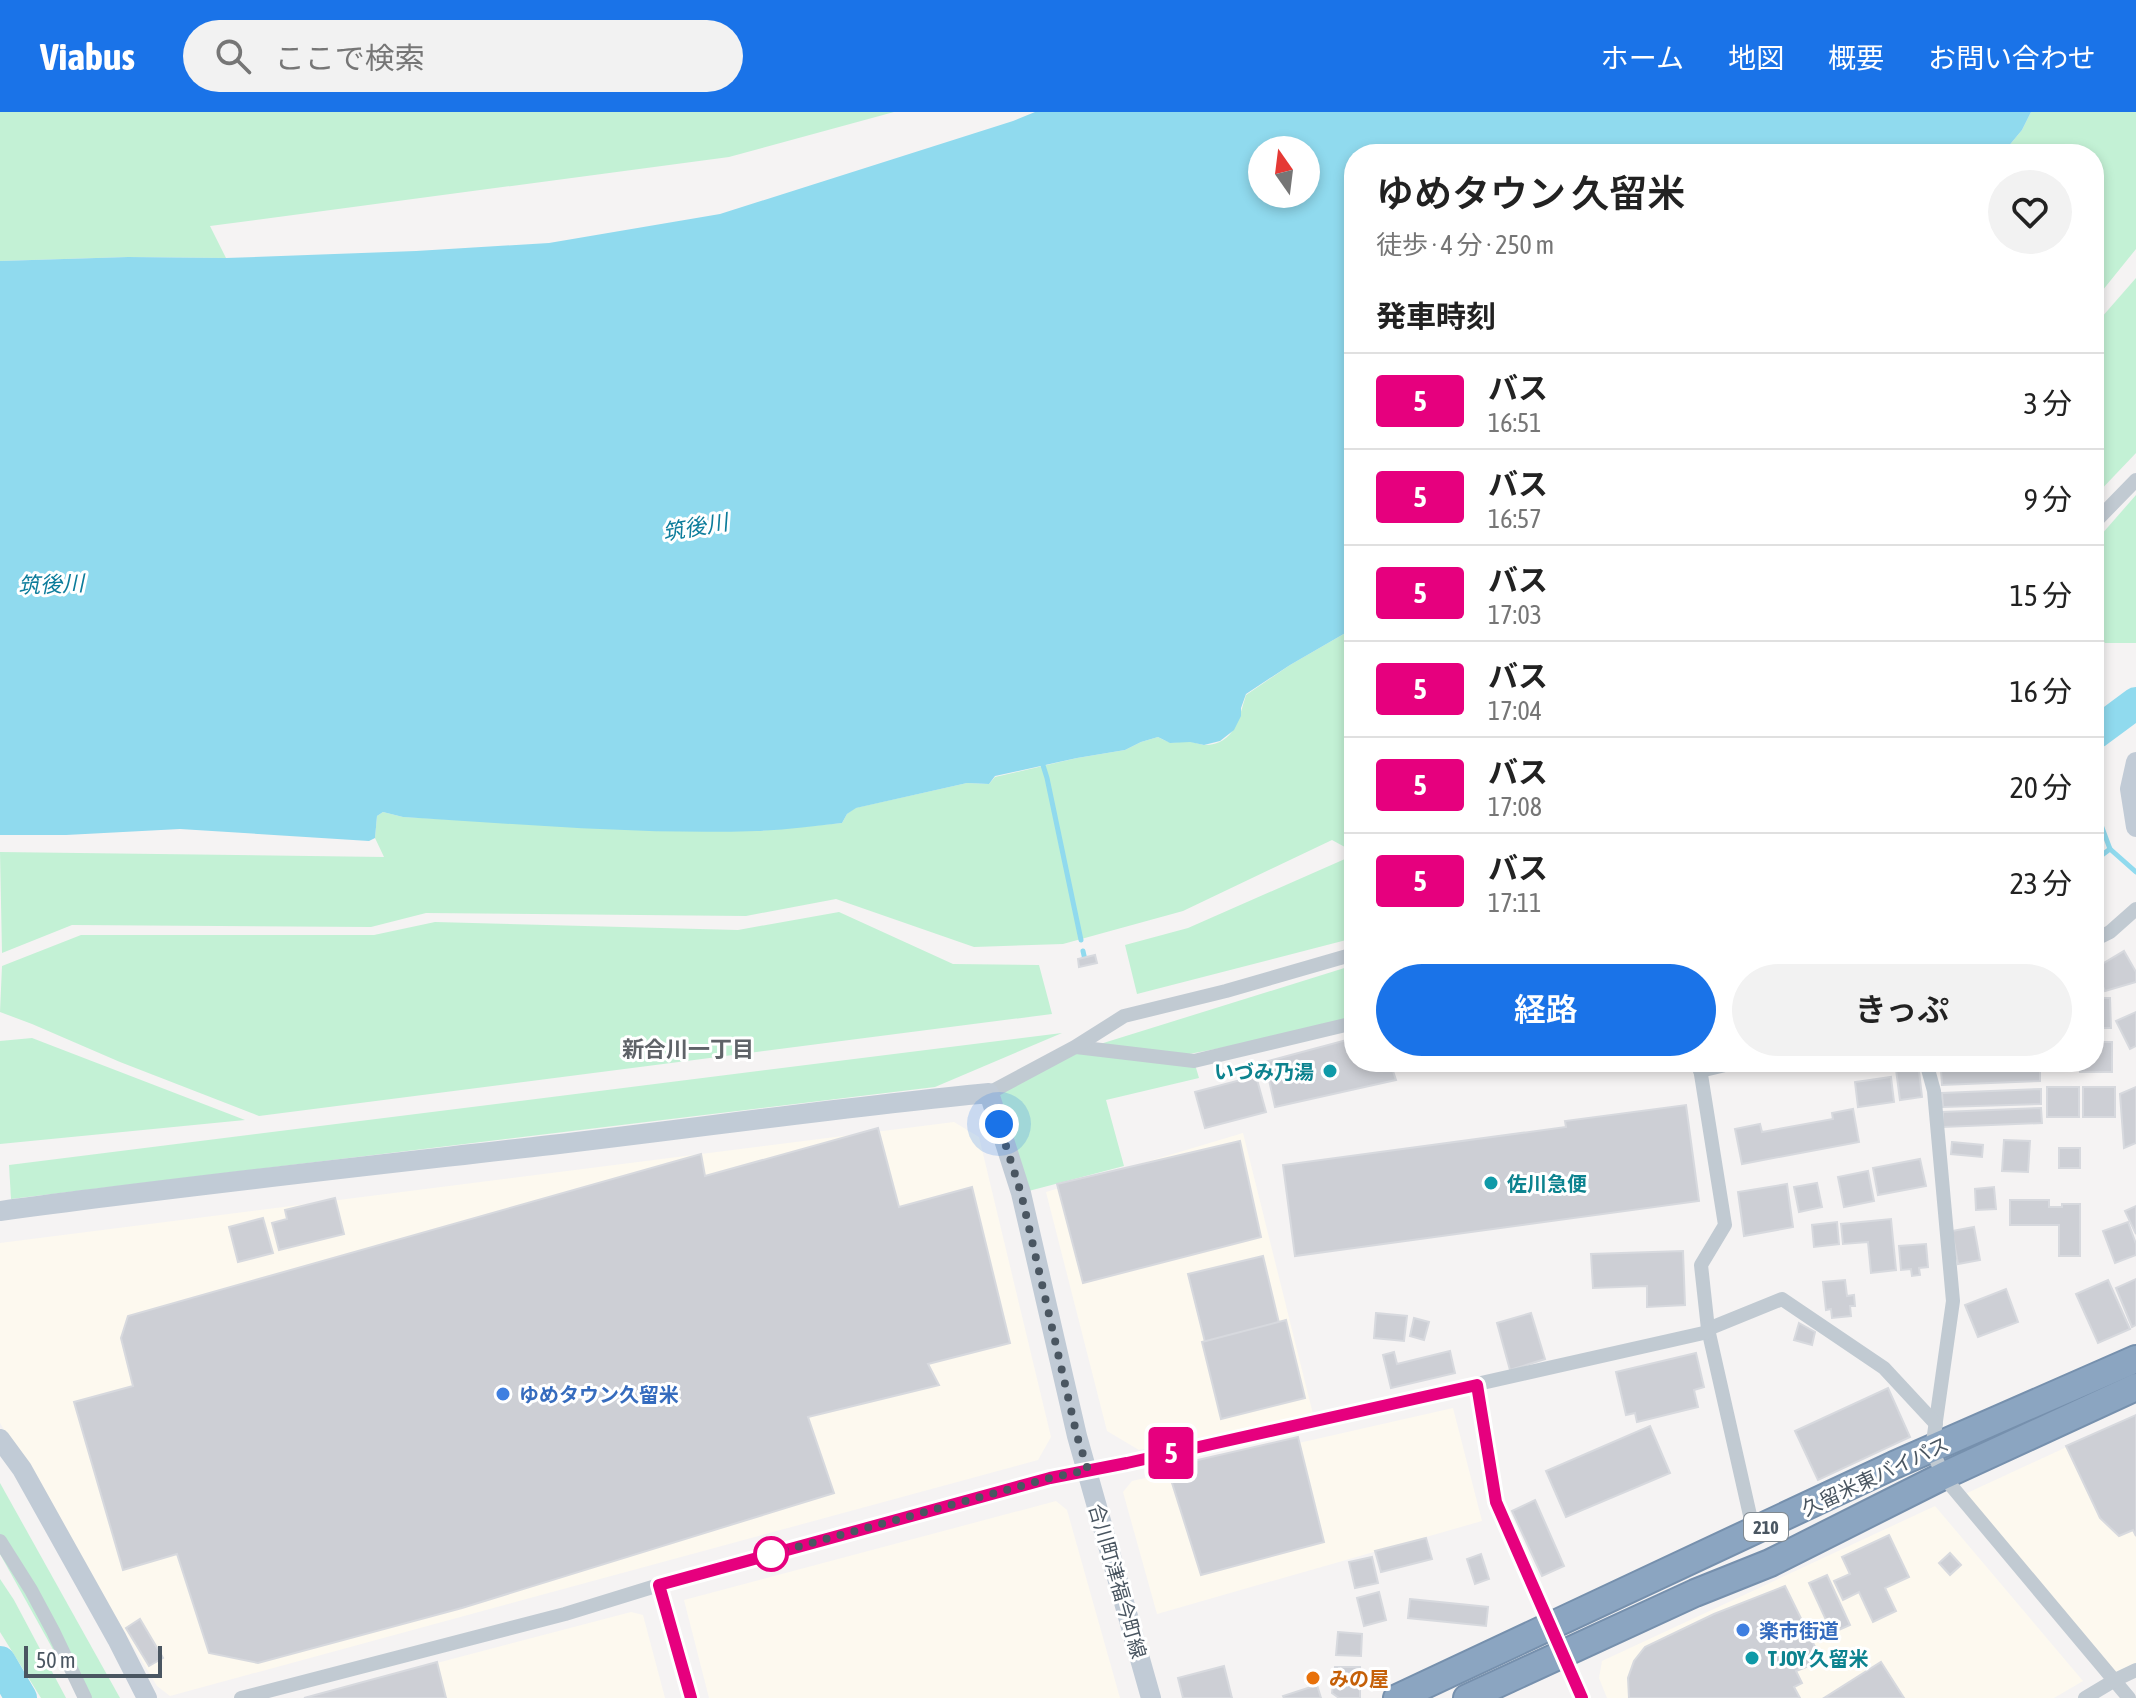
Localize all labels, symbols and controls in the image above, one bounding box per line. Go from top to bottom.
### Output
search box [183,20,743,92]
icon: search [211,34,255,78]
text: Viabus [40,35,135,78]
text: ここで検索 [275,41,425,75]
text: ホーム [1601,42,1684,74]
text: 地図 [1728,42,1784,74]
text: 概要 [1828,42,1884,74]
text: お問い合わせ [1928,42,2096,74]
north arrow [1248,136,1320,208]
map controls [1248,136,1320,208]
button: heart [1988,170,2072,254]
text: ゆめタウン 久留米 [1376,172,1685,215]
text: 徒歩 · 4 分 · 250 m [1376,230,1554,260]
text: 発車時刻 [1376,299,1496,333]
text: バス [1488,371,1548,405]
text: 5 [1413,385,1427,417]
text: 3 分 [2024,386,2072,420]
text: 16:51 [1488,408,1542,438]
text: バス [1488,467,1548,501]
text: 5 [1413,481,1427,513]
text: 9 分 [2024,482,2072,516]
text: 16:57 [1488,504,1542,534]
water label: 筑後川 [660,508,732,546]
text: バス [1488,563,1548,597]
water label: 筑後川 [18,570,86,598]
text: 5 [1413,577,1427,609]
text: 15 分 [2010,578,2072,612]
text: 17:03 [1488,600,1542,630]
text: バス [1488,659,1548,693]
text: 5 [1413,673,1427,705]
text: 16 分 [2010,674,2072,708]
text: 17:04 [1488,696,1542,726]
text: バス [1488,755,1548,789]
text: 5 [1413,769,1427,801]
text: 20 分 [2010,770,2072,804]
text: 17:08 [1488,792,1542,822]
text: バス [1488,851,1548,885]
text: 5 [1413,865,1427,897]
text: 23 分 [2010,866,2072,900]
text: 17:11 [1488,888,1542,918]
button: 経路 [1376,964,1716,1056]
button: きっぷ [1732,964,2072,1056]
district label: 新合川一丁目 [622,1036,754,1062]
place label: いづみ乃湯 [1214,1060,1314,1083]
marker: いづみ乃湯 [1321,1062,1339,1080]
your location [979,1104,1019,1144]
place label: 佐川急便 [1507,1172,1587,1195]
marker: 佐川急便 [1482,1174,1500,1192]
place label: ゆめタウン久留米 [519,1383,679,1406]
marker: ゆめタウン久留米 [494,1385,512,1403]
line badge: 5 [1145,1427,1197,1479]
street label: 久留米東バイパス [1798,1432,1952,1520]
text: 5 [1164,1437,1178,1469]
street label: 合川町津福今町線 [1085,1501,1151,1661]
road number: 210 [1744,1513,1788,1541]
unlabelled marker [754,1537,788,1571]
place label: 楽市街道 [1759,1619,1839,1642]
marker: 楽市街道 [1734,1621,1752,1639]
scale bar [24,1642,162,1678]
text: 50 m [36,1647,76,1673]
place label: T JOY 久留米 [1768,1647,1869,1670]
marker: T JOY 久留米 [1743,1649,1761,1667]
place label: みの屋 [1329,1667,1389,1690]
marker: みの屋 [1304,1669,1322,1687]

